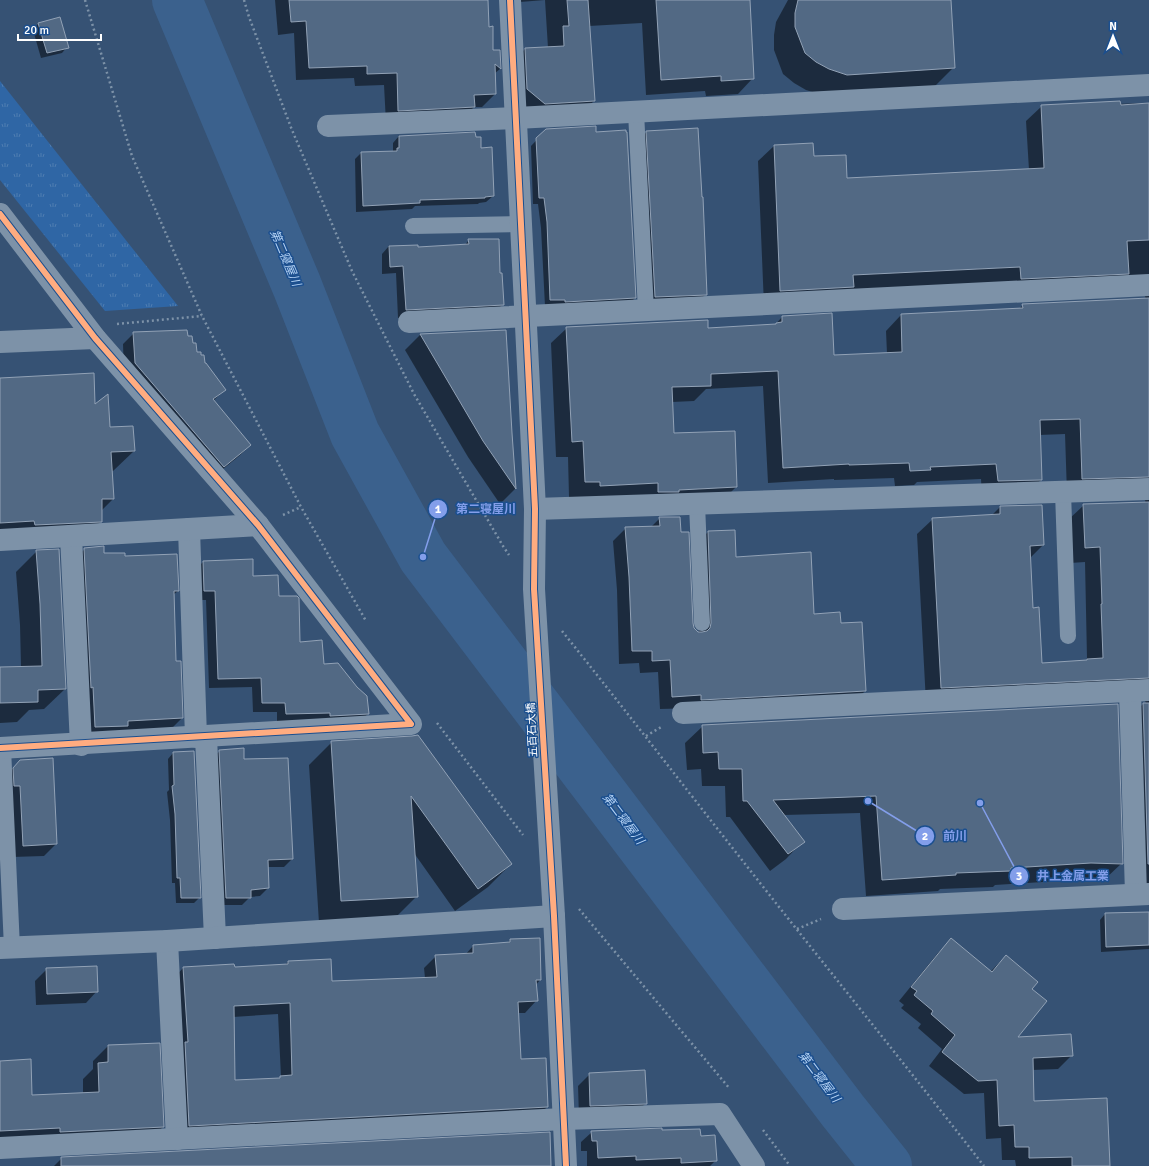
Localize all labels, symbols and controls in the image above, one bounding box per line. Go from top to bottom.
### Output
scale bar [18,16,101,42]
north arrow [1093,16,1133,56]
text: N [1109,20,1117,33]
text: 20 m [24,23,49,38]
water label: 第二寝屋川 [266,227,304,290]
callout: 第二寝屋川 [428,497,524,521]
text: 1 [435,502,442,517]
text: 第二寝屋川 [456,502,516,517]
street label: 五百石大橋 [524,702,540,758]
water label: 第二寝屋川 [599,791,648,849]
callout: 前川 [915,824,975,848]
text: 2 [922,829,928,844]
text: 前川 [943,829,967,844]
callout: 井上金属工業 [1009,864,1117,888]
text: 3 [1016,869,1022,884]
text: 井上金属工業 [1037,869,1109,884]
water label: 第二寝屋川 [795,1049,844,1107]

